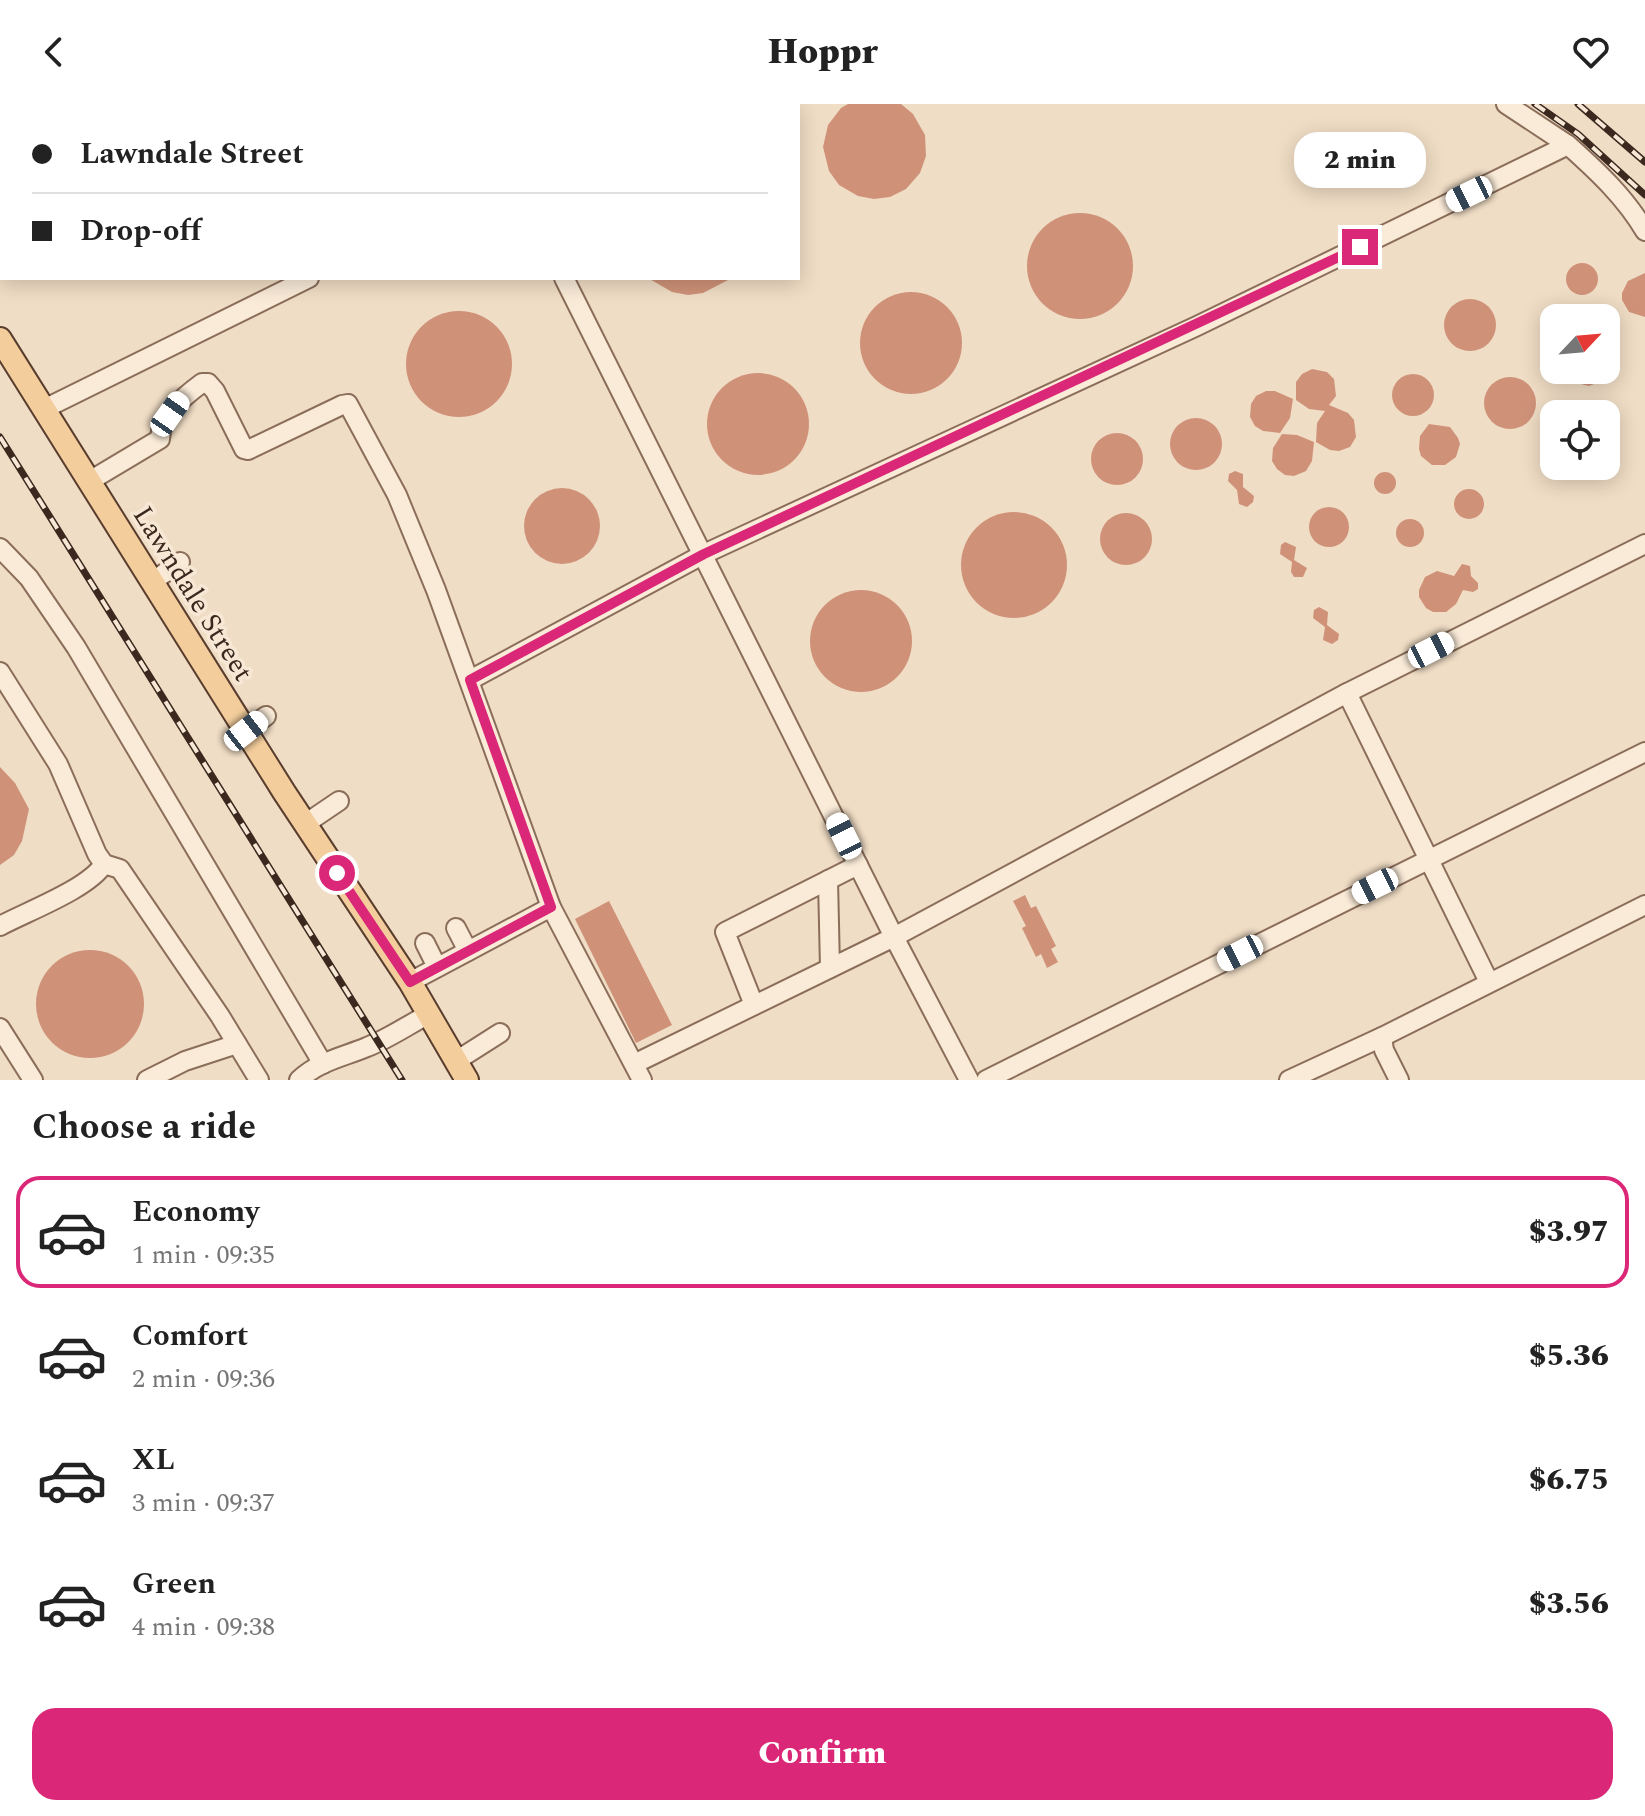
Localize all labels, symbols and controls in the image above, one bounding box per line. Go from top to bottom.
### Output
text: Hoppr [768,25,877,80]
icon: back [32,30,76,74]
icon: heart [1569,30,1613,74]
text: Lawndale Street [80,131,304,177]
callout: 2 min [1294,131,1426,187]
text: 2 min [1324,140,1396,180]
car [1442,173,1496,215]
text: Drop-off [80,208,201,254]
route end [1342,229,1378,265]
north arrow [1540,304,1620,384]
map controls [1540,304,1620,480]
car [146,387,194,441]
button: locate [1540,400,1620,480]
street label: Lawndale Street [121,497,264,690]
car [1404,628,1458,672]
car [220,707,272,755]
car [823,809,865,863]
route start [319,855,355,891]
car [1348,865,1402,907]
car [1213,931,1267,975]
text: Choose a ride [32,1100,256,1155]
text: Economy [132,1189,259,1235]
icon: car [36,1196,108,1268]
text: $3.97 [1529,1209,1609,1255]
text: 1 min · 09:35 [132,1235,275,1275]
text: Comfort [132,1313,248,1359]
icon: car [36,1320,108,1392]
text: $5.36 [1529,1333,1609,1379]
text: 2 min · 09:36 [132,1359,275,1399]
text: XL [132,1437,175,1483]
icon: car [36,1444,108,1516]
text: $6.75 [1529,1457,1609,1503]
text: 3 min · 09:37 [132,1483,275,1523]
text: Green [132,1561,216,1607]
icon: car [36,1568,108,1640]
text: $3.56 [1529,1581,1609,1627]
text: 4 min · 09:38 [132,1607,275,1647]
button: Confirm [32,1708,1613,1800]

